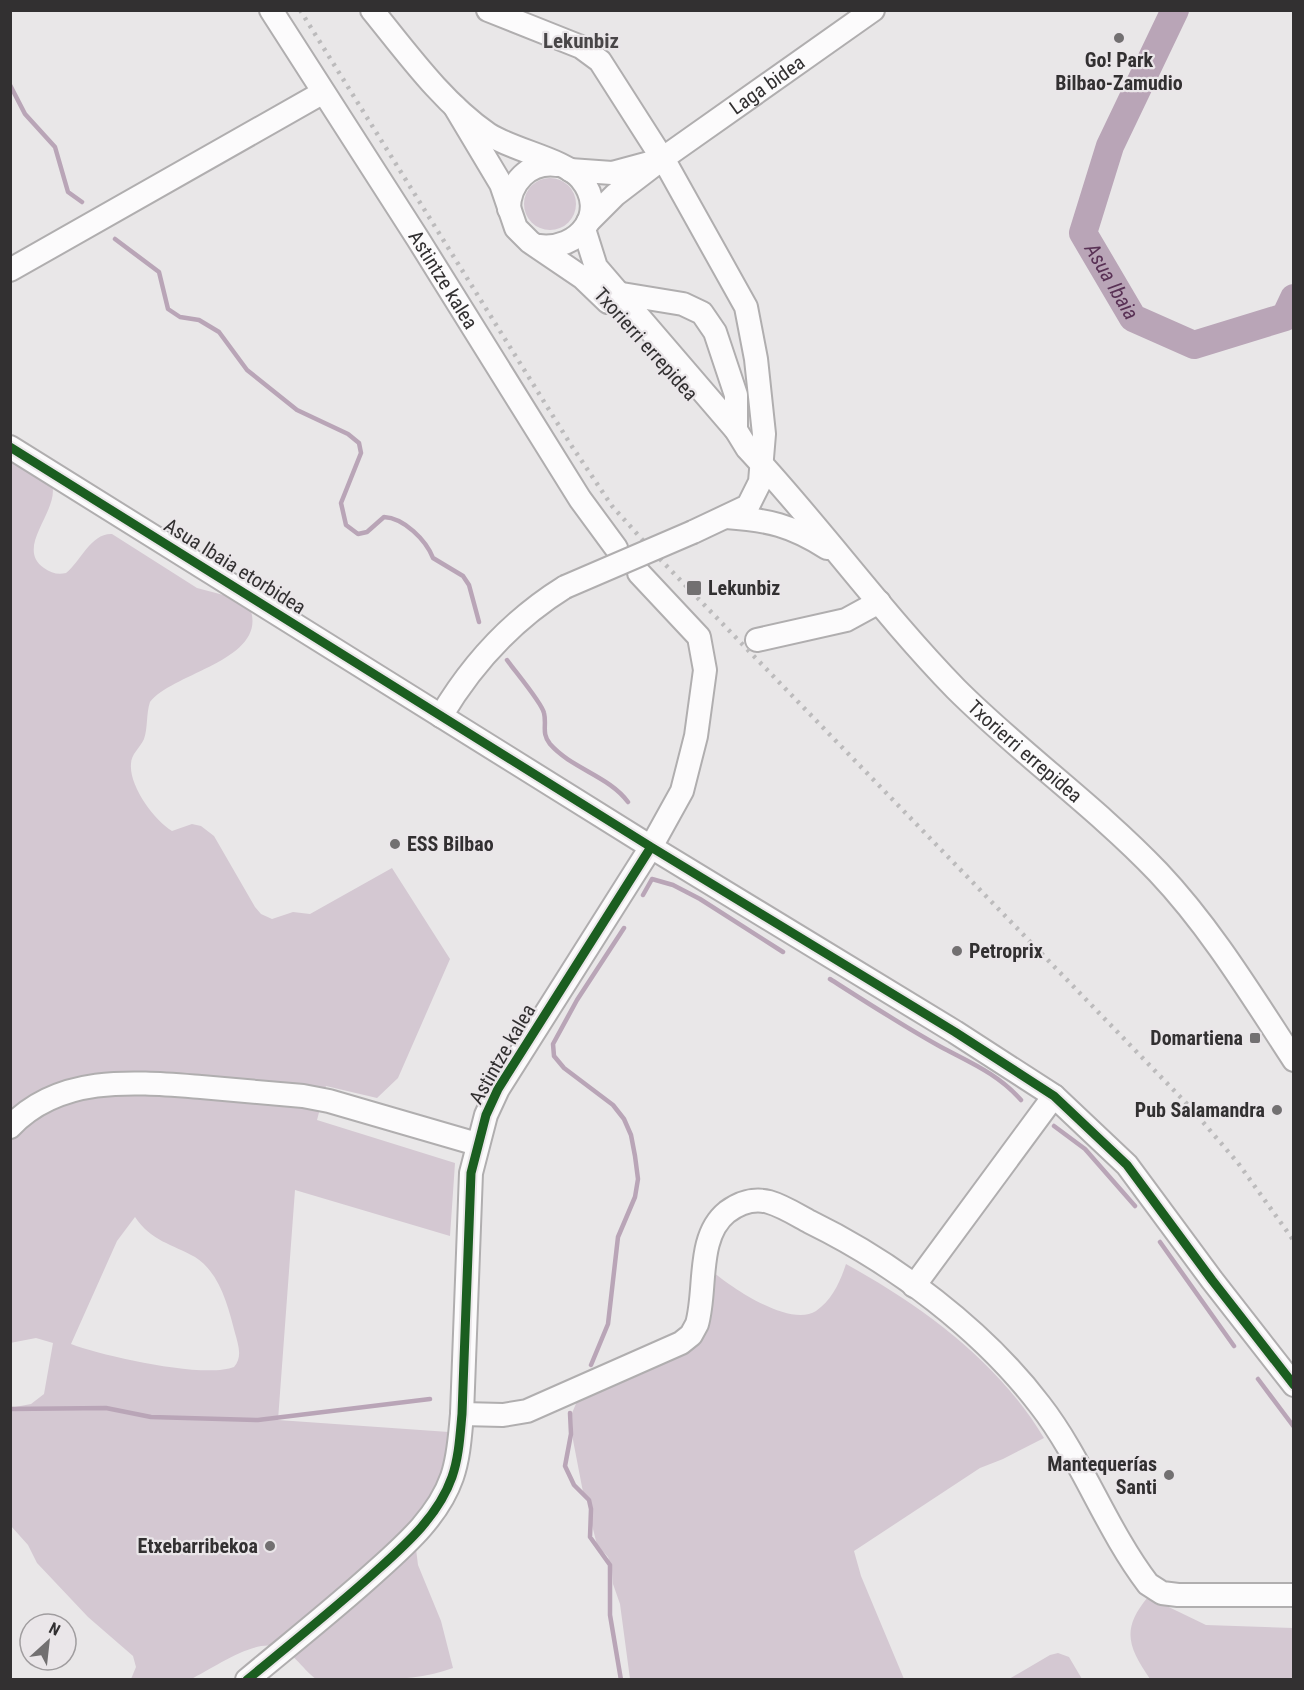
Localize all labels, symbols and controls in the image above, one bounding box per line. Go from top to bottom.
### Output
district label: Lekunbiz [543,29,619,53]
marker: Go! Park Bilbao-Zamudio [1112,31,1126,45]
place label: Go! Park Bilbao-Zamudio [1055,48,1183,95]
street label: Laga bidea [725,50,809,120]
street label: Astintze kalea [404,226,483,333]
water label: Asua Ibaia [1079,238,1143,324]
street label: Txorierri errepidea [589,283,703,405]
street label: Asua Ibaia etorbidea [160,513,310,619]
place label: Lekunbiz [708,576,780,600]
marker: Lekunbiz [685,579,703,597]
street label: Txorierri errepidea [963,695,1087,808]
place label: ESS Bilbao [407,832,494,856]
marker: ESS Bilbao [388,837,402,851]
place label: Petroprix [969,939,1043,963]
marker: Petroprix [950,944,964,958]
street label: Astintze kalea [464,1000,540,1108]
place label: Domartiena [1150,1026,1243,1050]
marker: Domartiena [1248,1031,1262,1045]
place label: Pub Salamandra [1135,1098,1265,1122]
marker: Pub Salamandra [1270,1103,1284,1117]
place label: Mantequerías Santi [1047,1452,1157,1499]
marker: Mantequerías Santi [1162,1468,1176,1482]
place label: Etxebarribekoa [138,1534,258,1558]
marker: Etxebarribekoa [263,1539,277,1553]
north arrow [18,1612,78,1672]
text: N [46,1618,63,1640]

